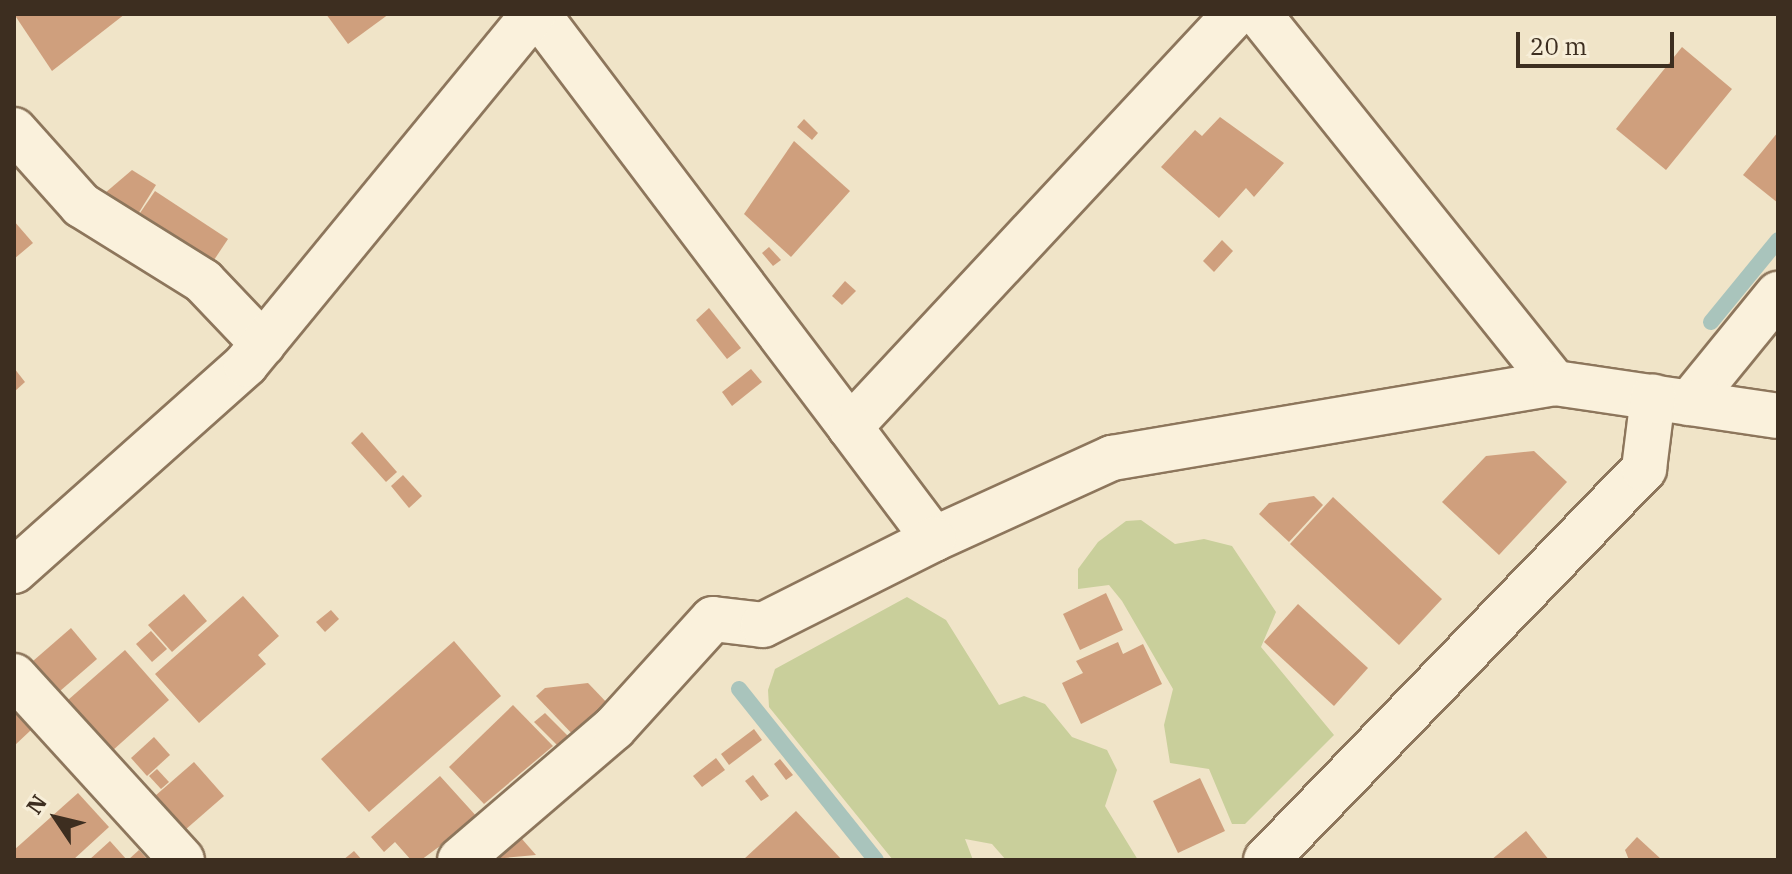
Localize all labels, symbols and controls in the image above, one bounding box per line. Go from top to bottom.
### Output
scale bar [1520,16,1678,66]
text: 20 m [1530,30,1587,62]
north arrow [16,778,96,858]
text: N [19,789,53,819]

